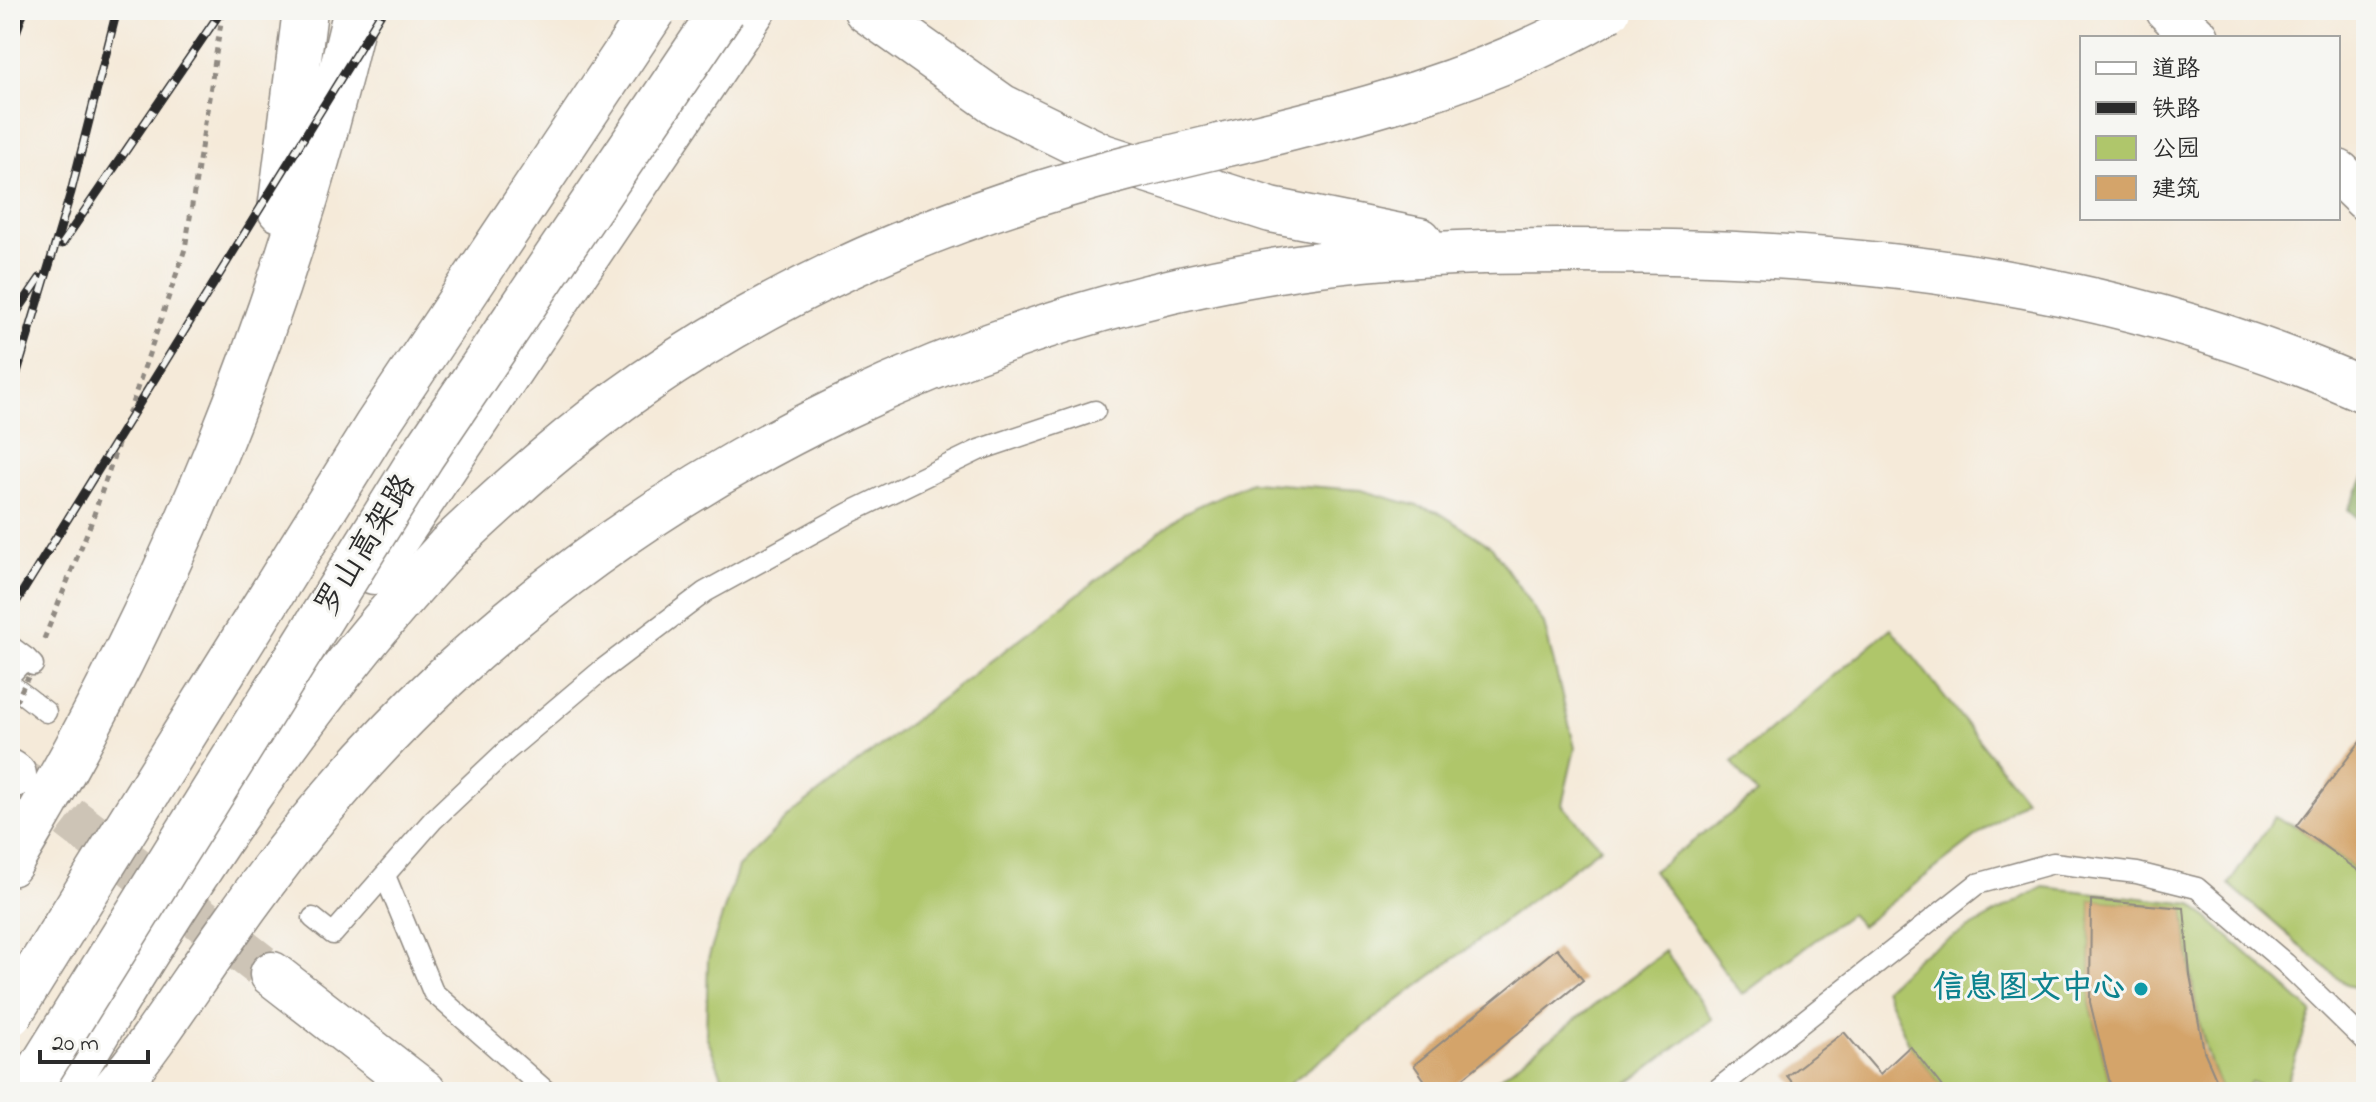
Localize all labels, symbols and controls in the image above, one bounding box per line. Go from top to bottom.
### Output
legend [2080,36,2340,220]
text: 道路 [2152,53,2200,88]
text: 铁路 [2152,93,2200,128]
text: 公园 [2152,133,2200,168]
text: 建筑 [2152,173,2200,208]
street label: 罗山高架路 [305,466,429,626]
place label: 信息图文中心 [1933,966,2125,1013]
marker: 信息图文中心 [2132,980,2150,998]
scale bar [40,1014,148,1064]
text: 20 m [52,1027,99,1062]

